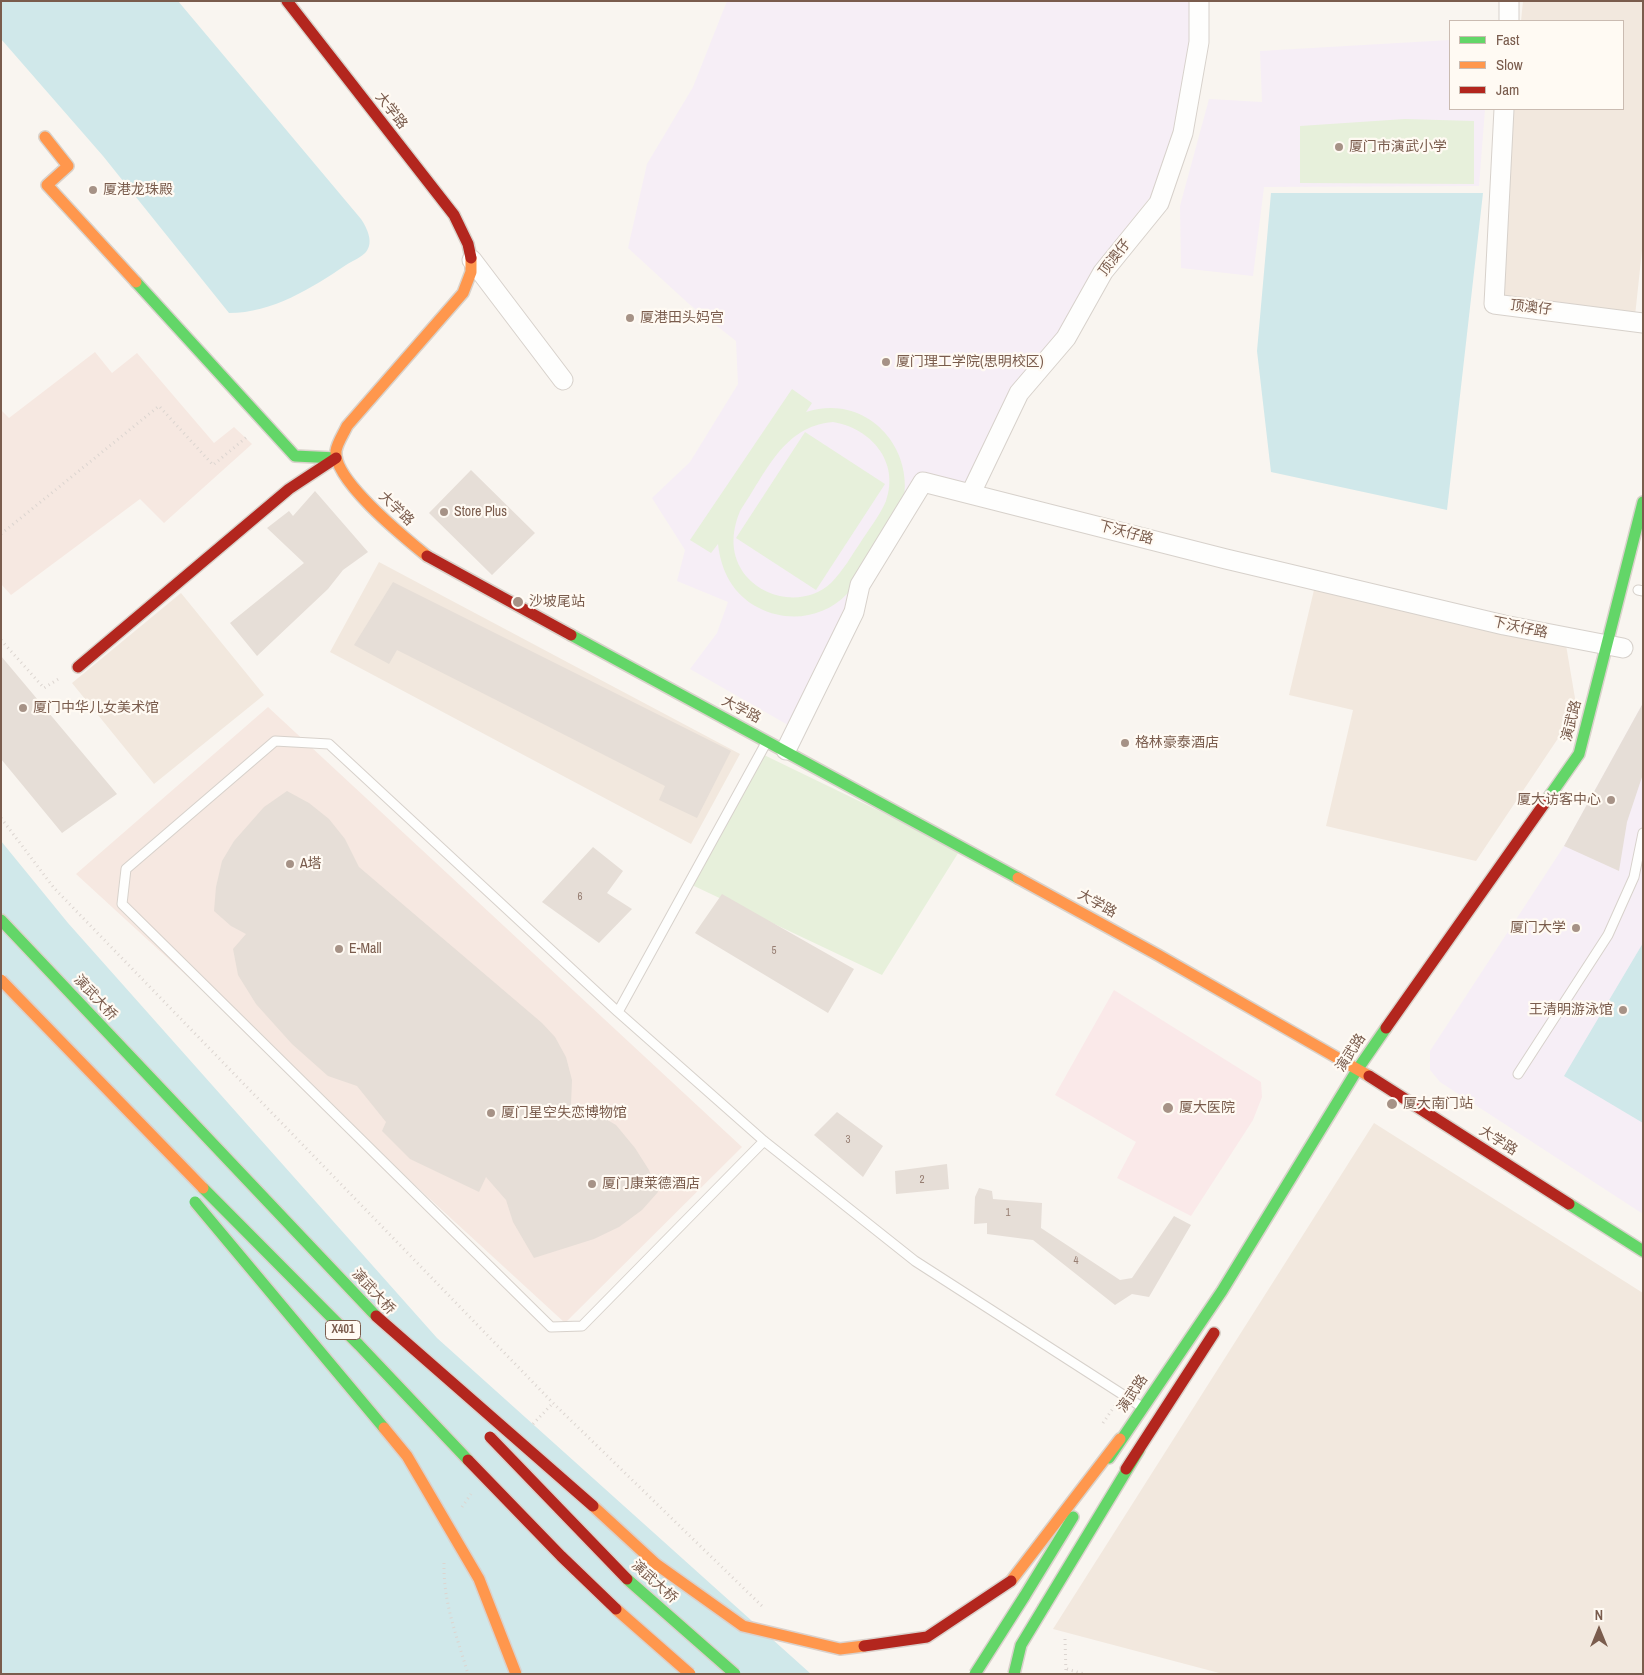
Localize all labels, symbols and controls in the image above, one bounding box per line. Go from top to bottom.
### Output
legend [1449,20,1624,110]
text: Fast [1496,29,1519,50]
text: Slow [1496,54,1523,75]
text: Jam [1496,79,1519,100]
street label: 大学路 [371,89,411,133]
place label: 厦门市演武小学 [1349,139,1447,155]
marker: 厦门市演武小学 [1333,141,1345,153]
place label: 厦港龙珠殿 [103,182,173,198]
marker: 厦港龙珠殿 [87,184,99,196]
street label: 顶澳仔 [1096,236,1134,280]
street label: 顶澳仔 [1509,297,1553,319]
place label: 厦港田头妈宫 [640,310,724,326]
marker: 厦港田头妈宫 [624,312,636,324]
place label: 厦门理工学院(思明校区) [896,354,1044,370]
marker: 厦门理工学院(思明校区) [880,356,892,368]
street label: 大学路 [375,488,417,530]
place label: Store Plus [454,504,507,520]
marker: Store Plus [438,506,450,518]
street label: 下沃仔路 [1097,518,1155,548]
place label: 沙坡尾站 [529,594,585,610]
marker: 沙坡尾站 [511,595,525,609]
street label: 下沃仔路 [1491,614,1549,642]
street label: 大学路 [719,693,763,727]
street label: 演武路 [1559,699,1585,743]
place label: 厦门中华儿女美术馆 [33,700,159,716]
marker: 厦门中华儿女美术馆 [17,702,29,714]
place label: 格林豪泰酒店 [1135,735,1219,751]
marker: 格林豪泰酒店 [1119,737,1131,749]
place label: 厦大访客中心 [1517,792,1601,808]
marker: 厦大访客中心 [1605,794,1617,806]
place label: A塔 [300,856,322,872]
marker: A塔 [284,858,296,870]
street label: 大学路 [1075,886,1119,922]
house number: 6 [577,890,583,904]
place label: 厦门大学 [1510,920,1566,936]
marker: 厦门大学 [1570,922,1582,934]
place label: E-Mall [349,941,382,957]
marker: E-Mall [333,943,345,955]
house number: 5 [771,944,777,958]
street label: 演武大桥 [70,972,120,1024]
place label: 王清明游泳馆 [1529,1002,1613,1018]
marker: 王清明游泳馆 [1617,1004,1629,1016]
street label: 演武路 [1333,1031,1369,1075]
place label: 厦大南门站 [1403,1096,1473,1112]
marker: 厦大南门站 [1385,1097,1399,1111]
place label: 厦大医院 [1179,1100,1235,1116]
marker: 厦大医院 [1161,1101,1175,1115]
place label: 厦门星空失恋博物馆 [501,1105,627,1121]
marker: 厦门星空失恋博物馆 [485,1107,497,1119]
street label: 大学路 [1476,1123,1520,1159]
house number: 3 [845,1133,851,1147]
house number: 2 [919,1173,925,1187]
place label: 厦门康莱德酒店 [602,1176,700,1192]
marker: 厦门康莱德酒店 [586,1178,598,1190]
house number: 1 [1005,1206,1011,1220]
house number: 4 [1073,1254,1079,1268]
street label: 演武大桥 [348,1266,398,1318]
road number: X401 [326,1320,360,1340]
street label: 演武路 [1114,1372,1152,1416]
street label: 演武大桥 [628,1557,680,1607]
north arrow [1574,1605,1624,1655]
text: N [1595,1606,1603,1624]

